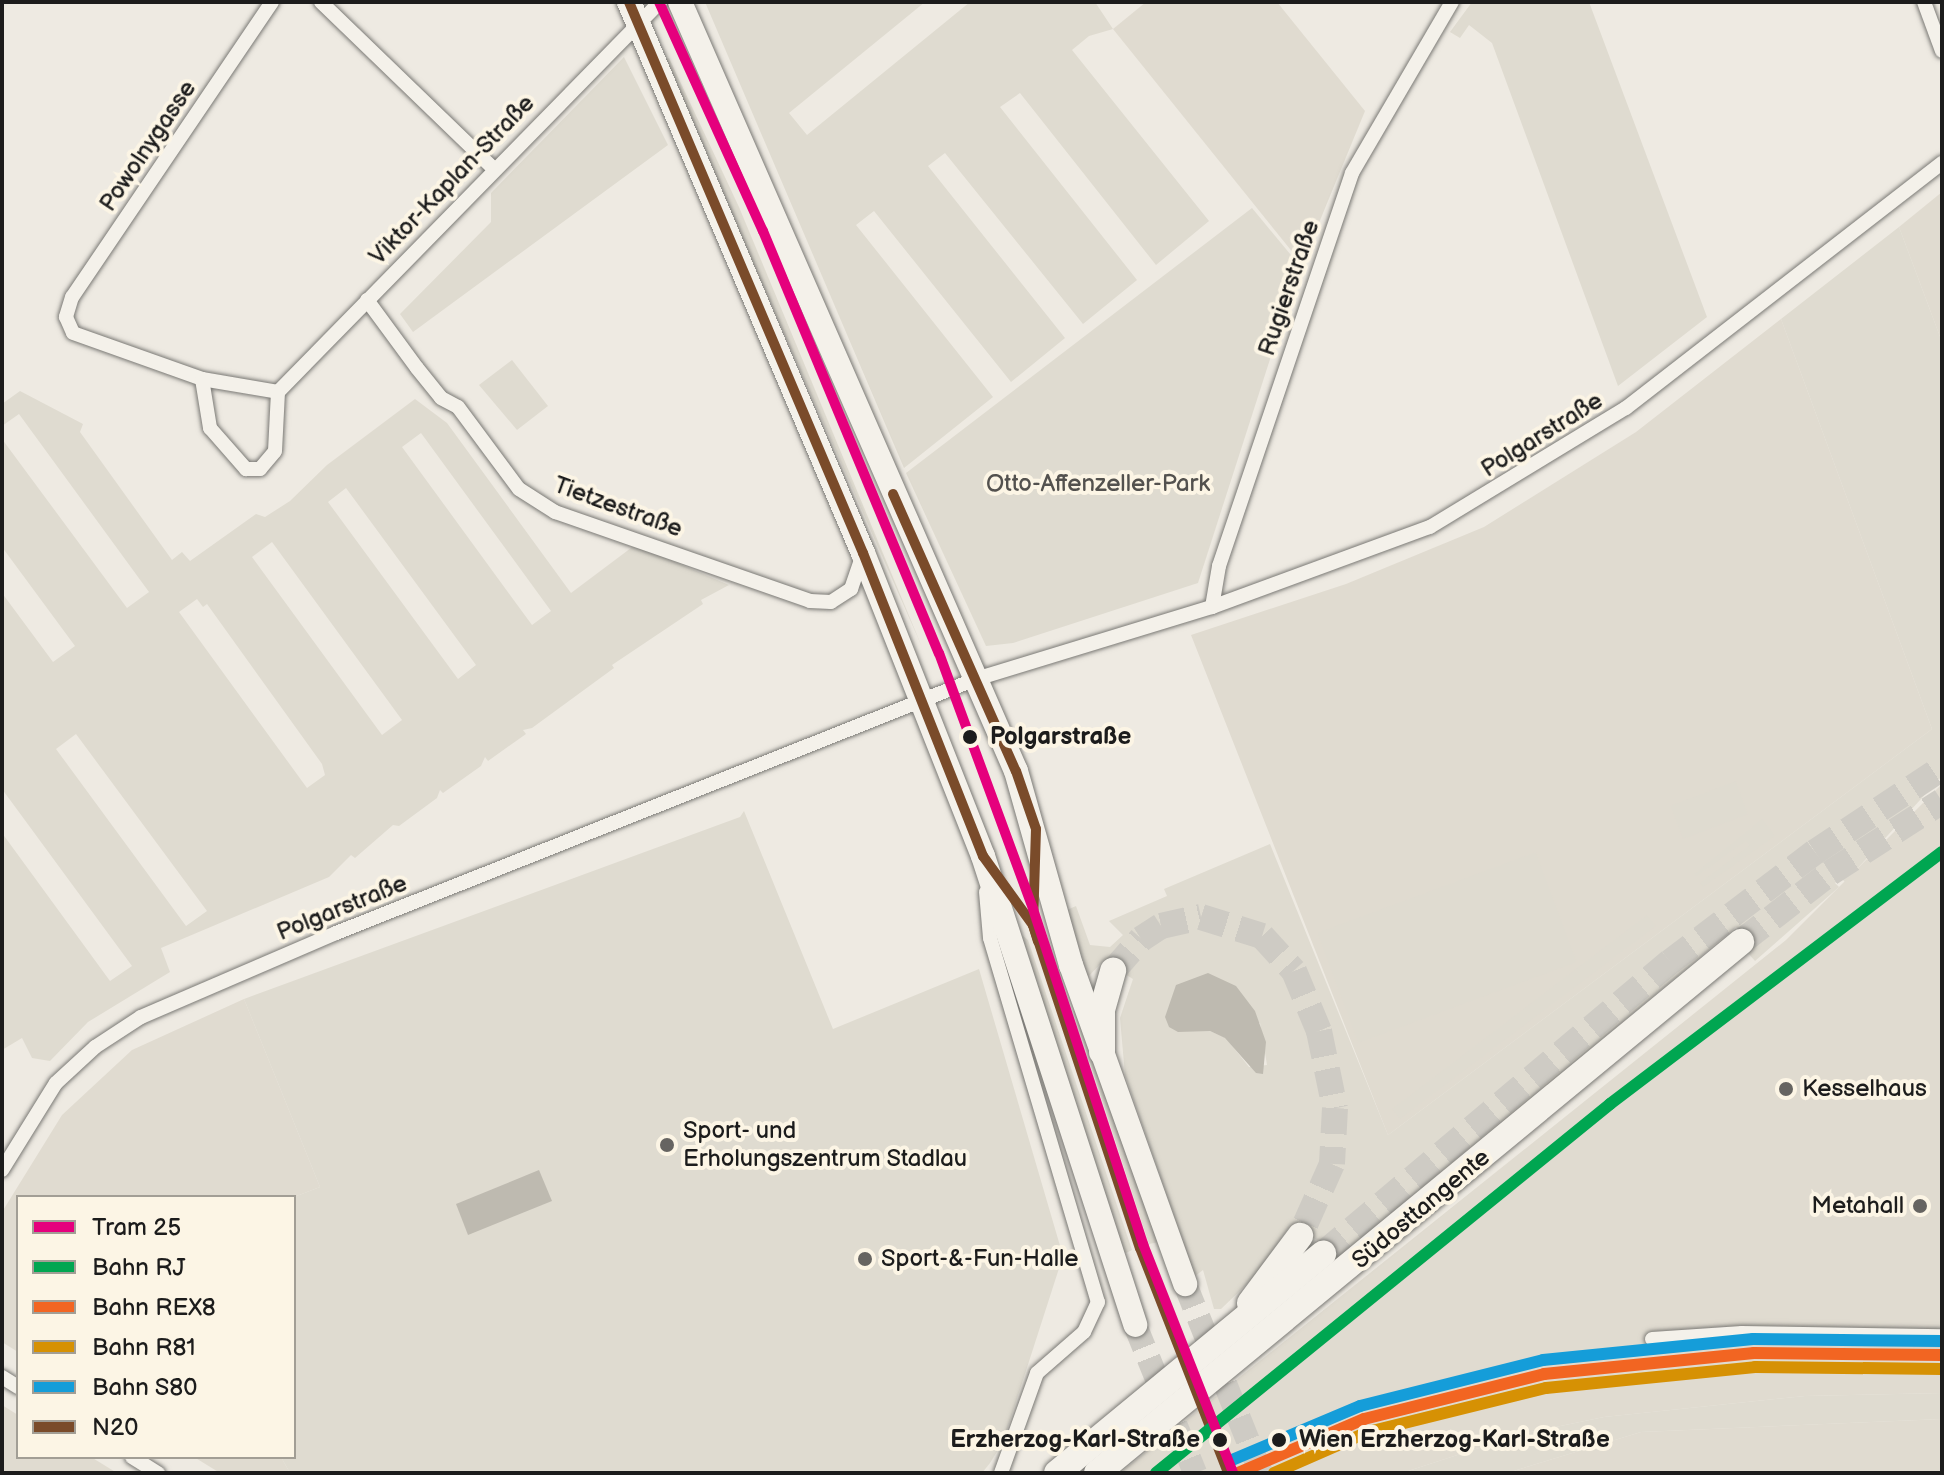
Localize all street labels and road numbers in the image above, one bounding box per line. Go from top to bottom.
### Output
street label: Powolnygasse [94,75,202,217]
street label: Viktor-Kaplan-Straße [363,89,541,271]
street label: Rugierstraße [1252,216,1326,360]
street label: Polgarstraße [1476,386,1608,484]
street label: Tietzestraße [550,470,686,544]
street label: Polgarstraße [273,869,411,947]
street label: Südosttangente [1346,1143,1496,1275]

